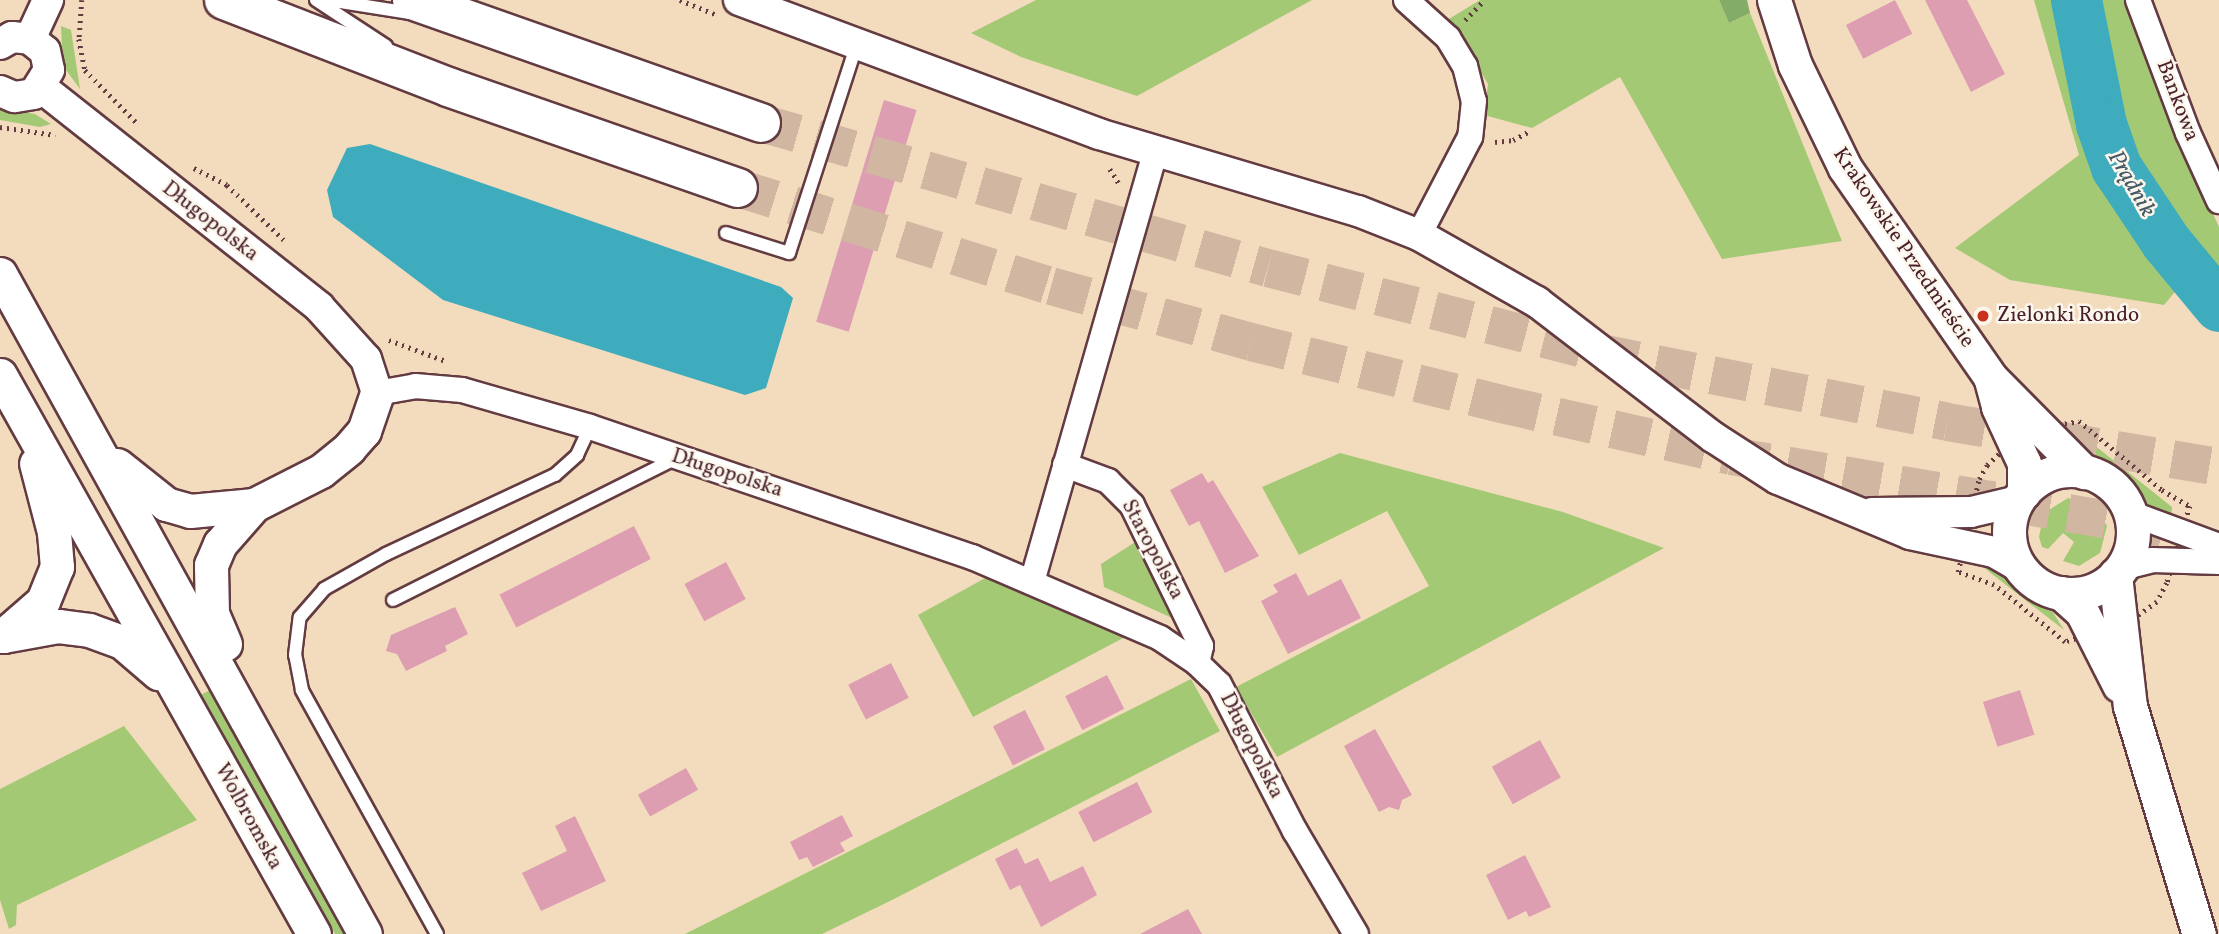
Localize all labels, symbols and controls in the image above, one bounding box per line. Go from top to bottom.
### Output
street label: Bankowa [2150,57,2204,145]
street label: Krakowskie Przedmieście [1827,143,1979,353]
water label: Prądnik [2101,146,2161,222]
street label: Długopolska [157,177,263,267]
place label: Zielonki Rondo [1997,303,2139,329]
marker: Zielonki Rondo [1975,308,1991,324]
street label: Długopolska [668,444,786,504]
street label: Staropolska [1115,496,1189,604]
street label: Długopolska [1214,689,1288,803]
street label: Wolbromska [208,759,288,875]

